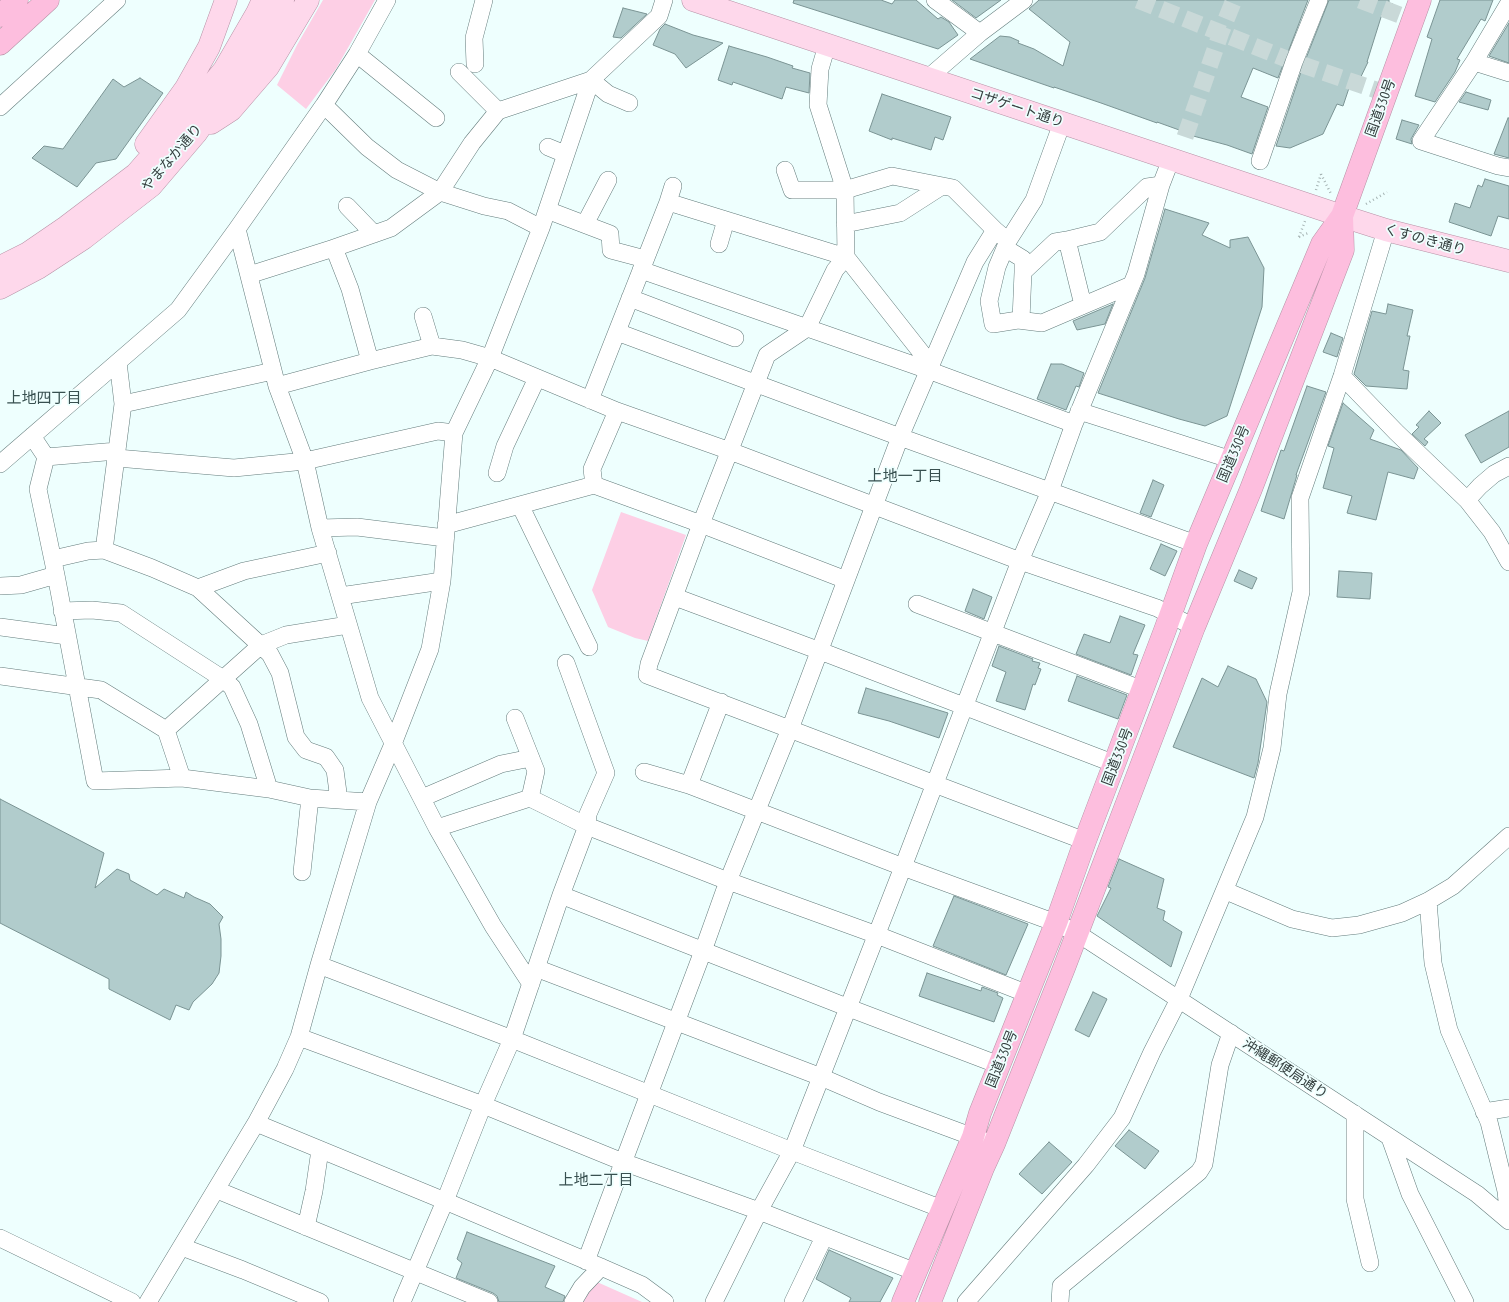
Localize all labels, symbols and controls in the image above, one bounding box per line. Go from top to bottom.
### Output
street label: 国道330号 [1363,77,1399,139]
street label: コザゲート通り [968,85,1066,131]
street label: やまなか通り [138,121,206,195]
street label: くすのき通り [1382,221,1468,259]
district label: 上地四丁目 [7,390,81,408]
street label: 国道330号 [1214,423,1254,485]
district label: 上地一丁目 [868,468,942,486]
street label: 国道330号 [1099,726,1137,788]
street label: 国道330号 [983,1028,1021,1090]
street label: 沖縄郵便局通り [1239,1035,1331,1103]
district label: 上地二丁目 [559,1172,633,1190]

